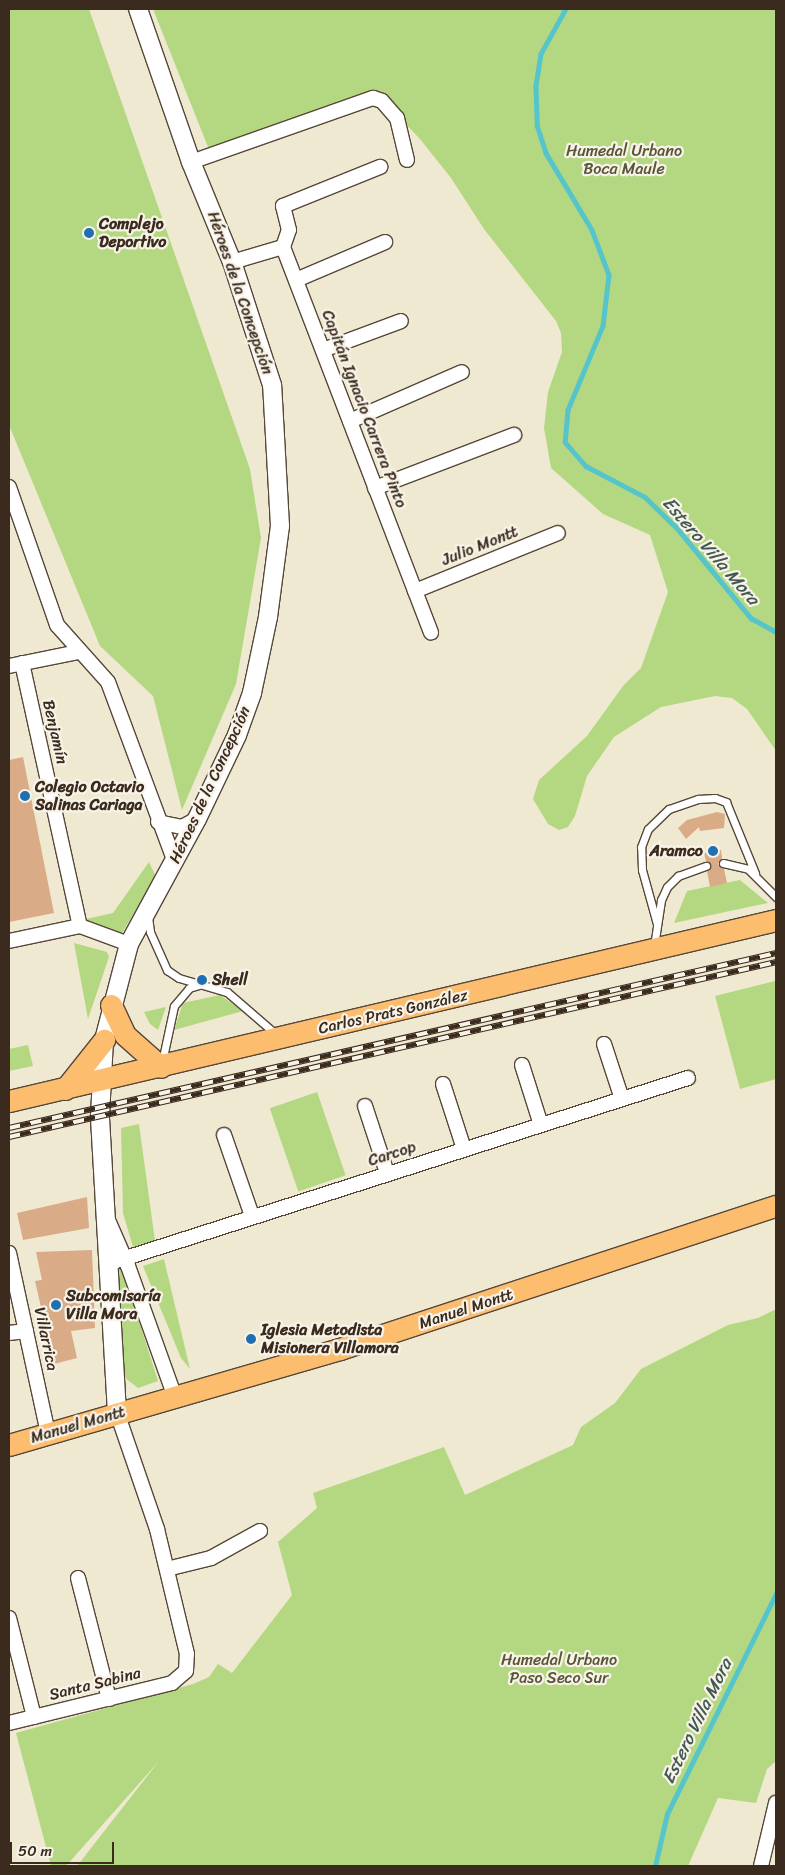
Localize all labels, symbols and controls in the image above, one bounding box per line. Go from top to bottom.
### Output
park label: Humedal Urbano Boca Maule [566,141,682,179]
street label: Héroes de la Concepción [203,209,277,377]
place label: Complejo Deportivo [99,214,166,252]
marker: Complejo Deportivo [83,227,95,239]
street label: Capitán Ignacio Carrera Pinto [317,307,411,511]
water label: Estero Villa Mora [658,492,764,610]
street label: Julio Montt [439,522,521,570]
street label: Benjamín [38,698,72,766]
street label: Héroes de la Concepción [165,703,255,867]
place label: Colegio Octavio Salinas Cariaga [35,777,144,815]
marker: Colegio Octavio Salinas Cariaga [19,790,31,802]
place label: Aramco [650,841,703,861]
marker: Aramco [707,845,719,857]
place label: Shell [212,970,248,990]
marker: Shell [196,974,208,986]
street label: Carlos Prats González [316,985,470,1039]
street label: Carcop [366,1137,418,1171]
street label: Manuel Montt [417,1285,515,1333]
place label: Subcomisaría Villa Mora [66,1286,161,1324]
marker: Subcomisaría Villa Mora [50,1299,62,1311]
street label: Villarrica [30,1305,62,1373]
place label: Iglesia Metodista Misionera Villamora [261,1320,400,1358]
marker: Iglesia Metodista Misionera Villamora [245,1333,257,1345]
street label: Manuel Montt [28,1402,128,1448]
park label: Humedal Urbano Paso Seco Sur [501,1650,617,1688]
water label: Estero Villa Mora [657,1655,737,1787]
street label: Santa Sabina [47,1663,143,1705]
scale bar [12,1832,116,1864]
text: 50 m [18,1838,52,1864]

